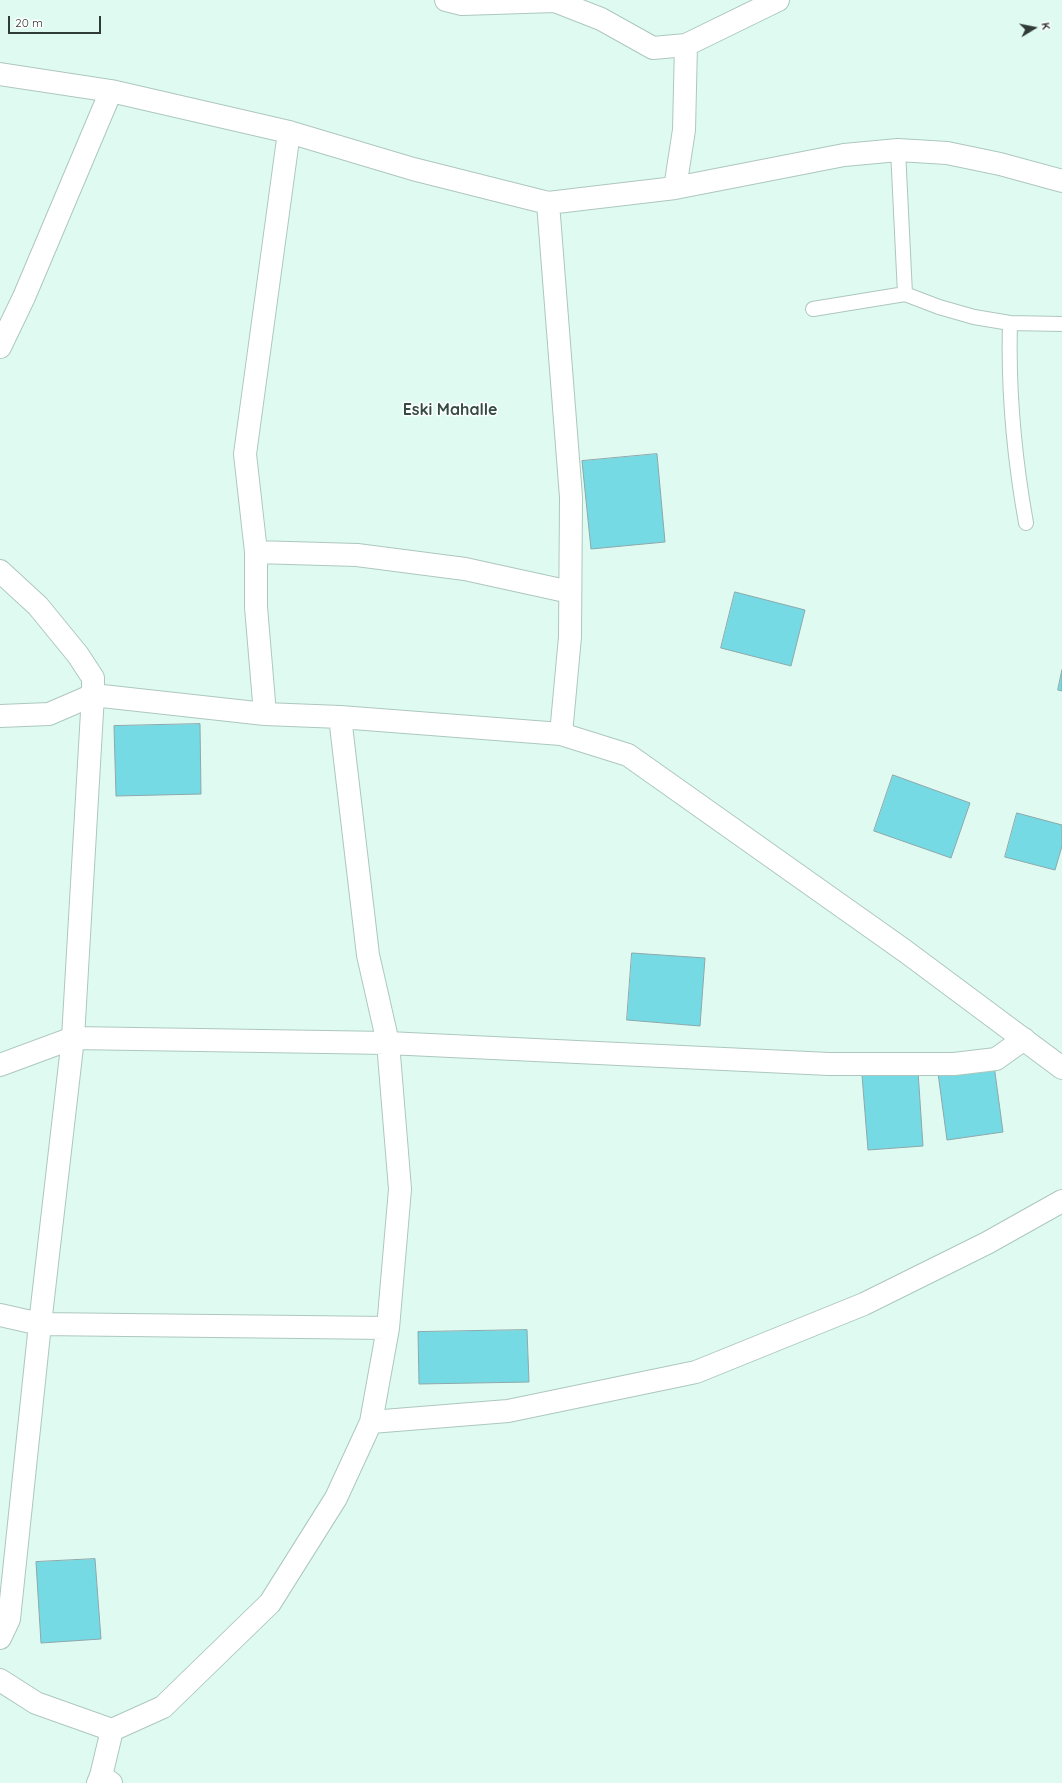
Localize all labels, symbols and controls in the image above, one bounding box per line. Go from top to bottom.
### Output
scale bar [10,8,103,34]
north arrow [1014,8,1054,48]
text: 20 m [15,15,43,30]
text: K [1038,21,1053,31]
district label: Eski Mahalle [403,400,497,420]

